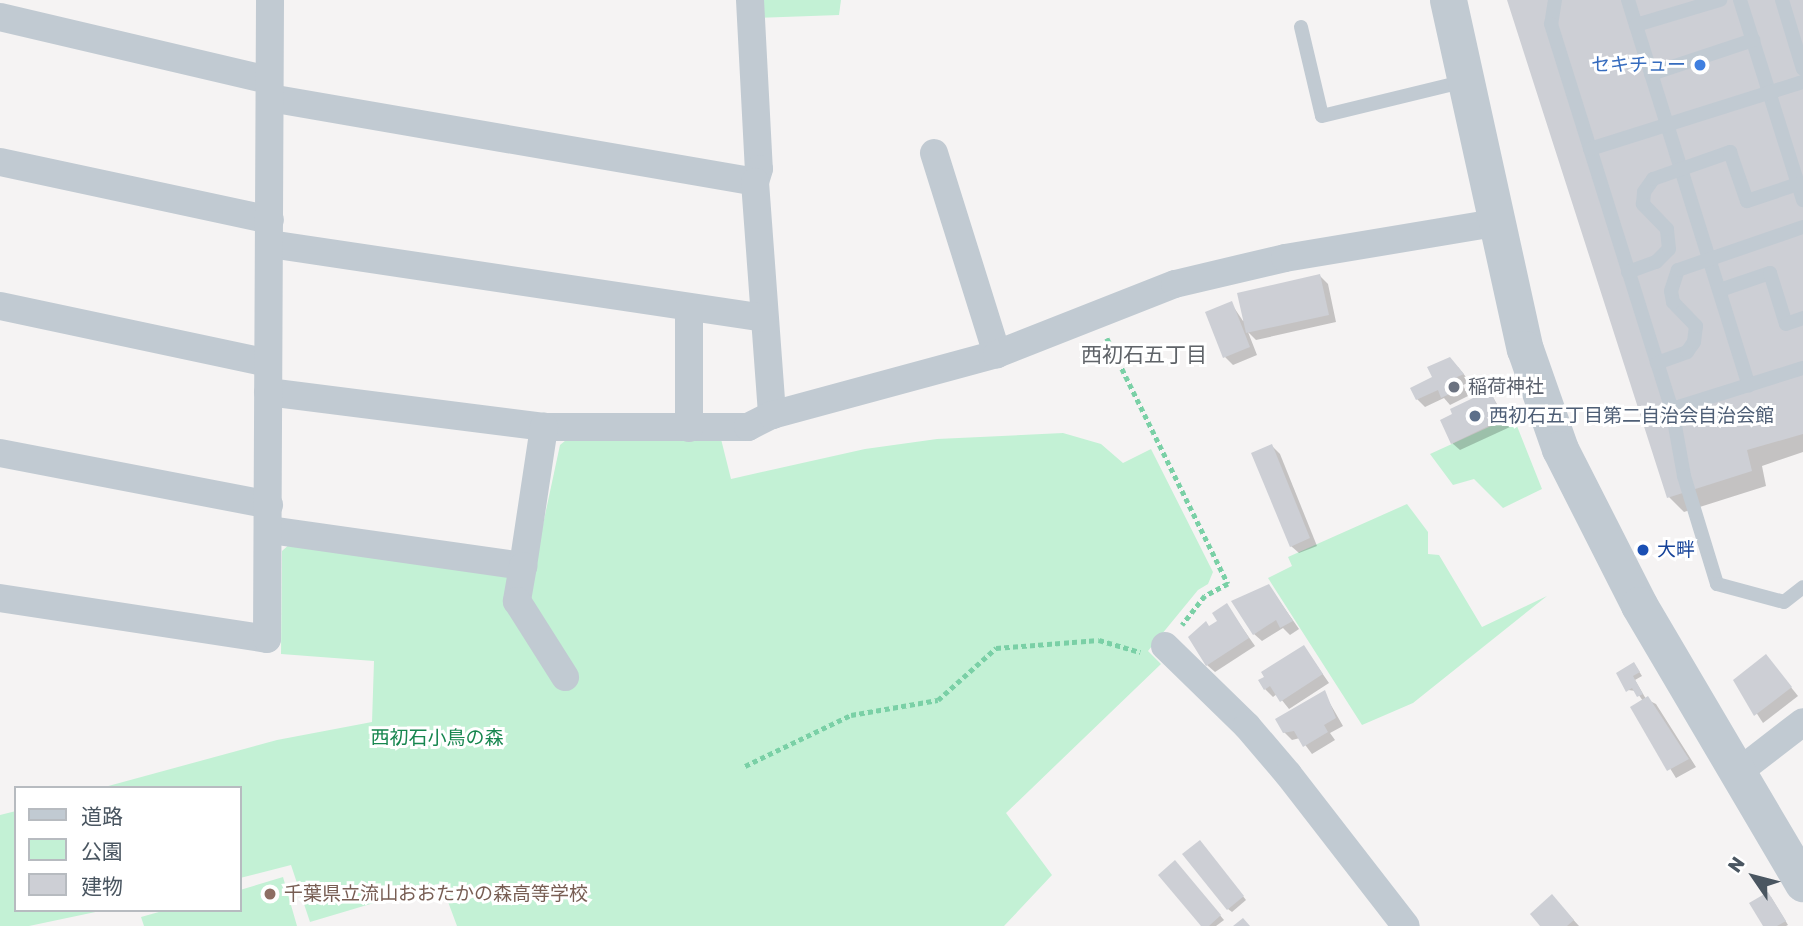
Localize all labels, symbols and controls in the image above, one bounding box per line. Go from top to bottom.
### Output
place label: セキチュー [1591,54,1686,76]
marker: セキチュー [1692,57,1708,73]
district label: 西初石五丁目 [1081,342,1207,368]
place label: 稲荷神社 [1468,376,1544,398]
marker: 稲荷神社 [1446,379,1462,395]
place label: 西初石五丁目第二自治会自治会館 [1489,405,1774,427]
marker: 西初石五丁目第二自治会自治会館 [1467,408,1483,424]
place label: 大畔 [1657,539,1695,561]
marker: 大畔 [1635,542,1651,558]
park label: 西初石小鳥の森 [371,727,503,749]
legend [14,786,242,912]
text: 道路 [81,804,123,829]
text: 公園 [81,839,123,864]
north arrow [1719,842,1789,912]
text: N [1723,852,1750,877]
text: 建物 [81,874,123,899]
place label: 千葉県立流山おおたかの森高等学校 [284,883,588,905]
marker: 千葉県立流山おおたかの森高等学校 [262,886,278,902]

